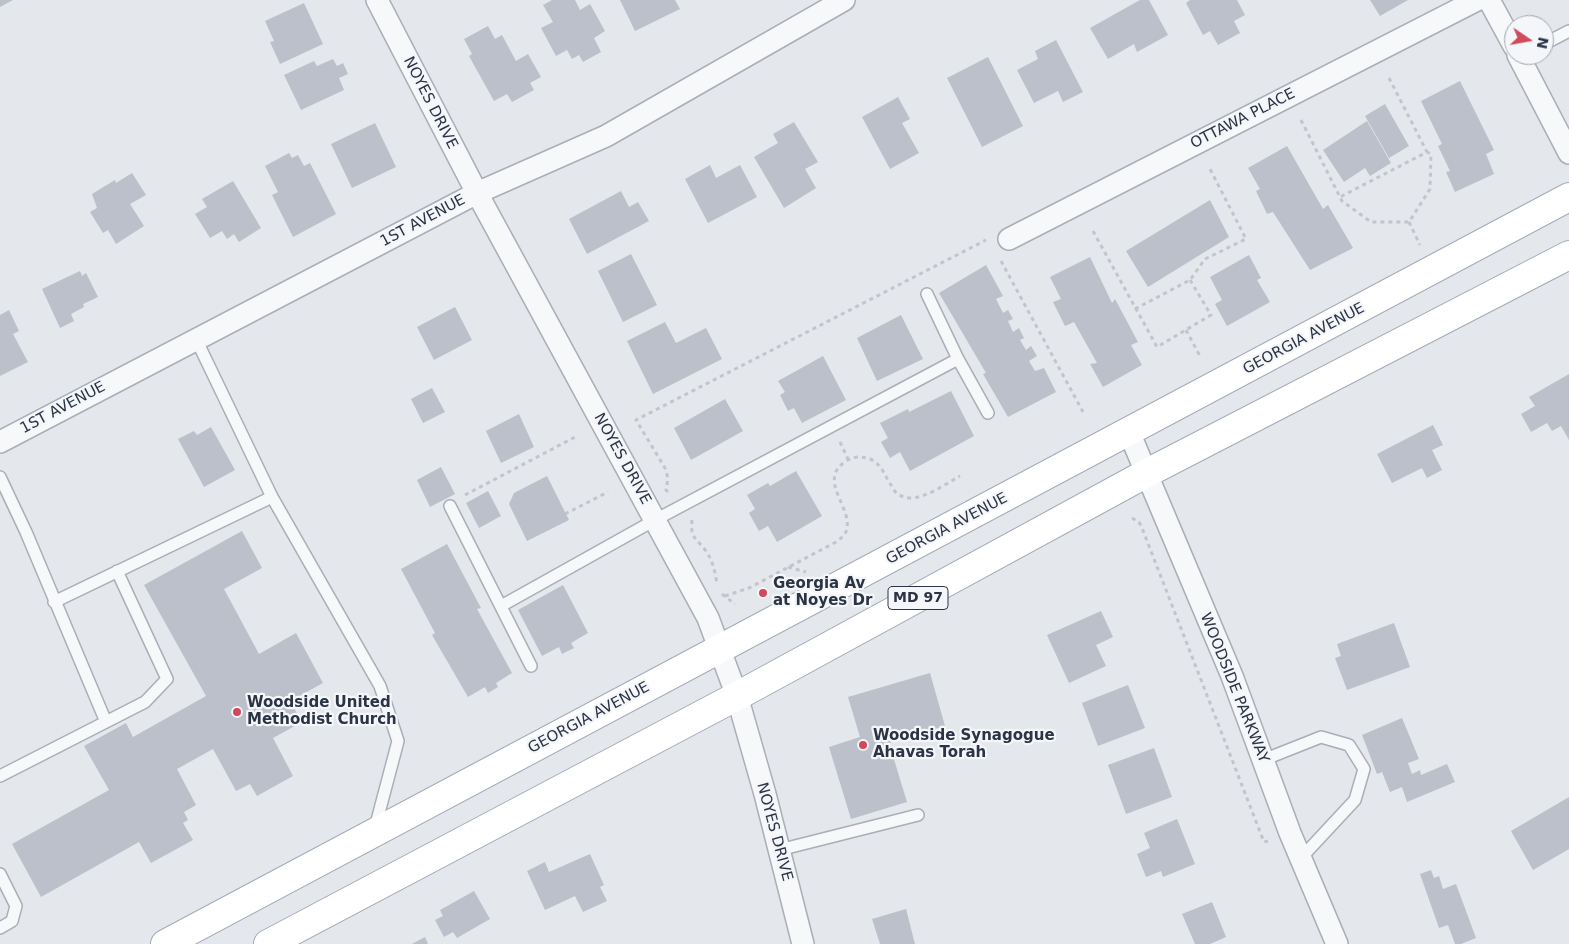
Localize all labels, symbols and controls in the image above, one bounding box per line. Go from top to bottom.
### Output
north arrow [1504,15,1554,65]
text: N [1534,36,1552,50]
street label: NOYES DRIVE [399,54,461,152]
street label: OTTAWA PLACE [1188,85,1298,153]
street label: 1ST AVENUE [377,191,469,251]
street label: GEORGIA AVENUE [1240,299,1368,379]
street label: 1ST AVENUE [17,378,109,438]
street label: NOYES DRIVE [590,410,654,508]
street label: GEORGIA AVENUE [883,489,1011,569]
place label: Georgia Av at Noyes Dr [773,575,872,610]
road number: MD 97 [888,586,948,610]
marker: Georgia Av at Noyes Dr [757,587,769,599]
street label: WOODSIDE PARKWAY [1196,610,1272,766]
street label: GEORGIA AVENUE [525,678,653,758]
place label: Woodside United Methodist Church [247,694,397,729]
marker: Woodside United Methodist Church [231,706,243,718]
place label: Woodside Synagogue Ahavas Torah [873,727,1055,762]
marker: Woodside Synagogue Ahavas Torah [857,739,869,751]
street label: NOYES DRIVE [752,781,796,883]

